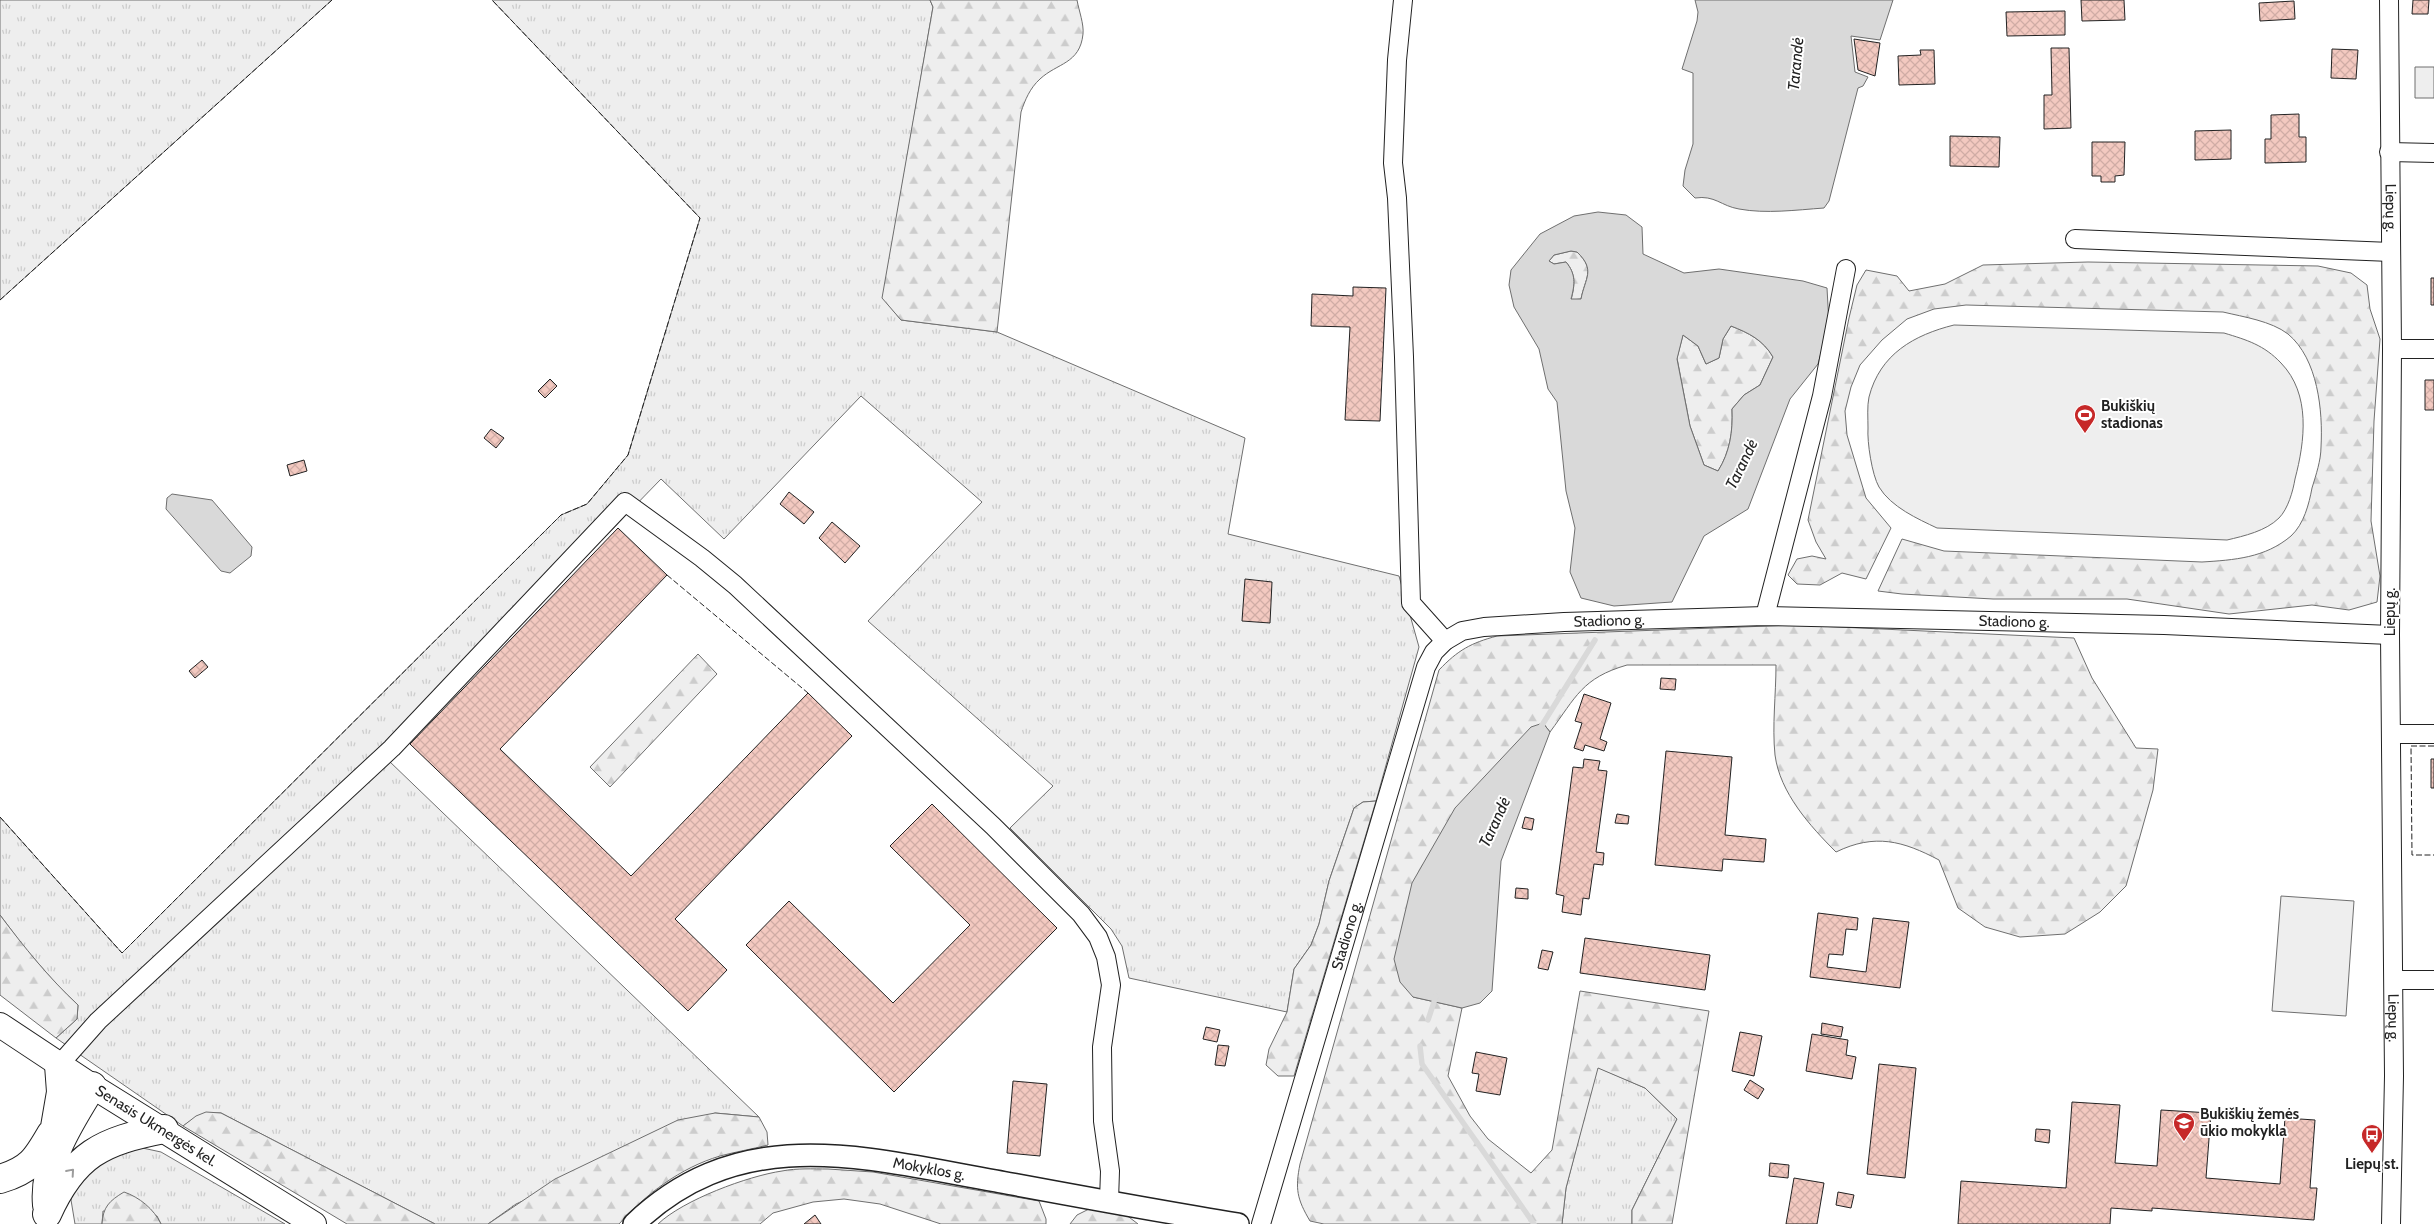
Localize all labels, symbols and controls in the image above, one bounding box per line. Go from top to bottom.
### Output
water label: Tarandė [1784,37,1807,91]
street label: Liepų g. [2382,184,2400,232]
place label: Bukiškių stadionas [2101,397,2163,432]
sports icon: Bukiškių stadionas [2073,403,2097,434]
water label: Tarandė [1721,436,1762,492]
street label: Liepų g. [2381,588,2399,636]
street label: Stadiono g. [1573,611,1645,631]
street label: Stadiono g. [1978,612,2050,631]
water label: Tarandė [1475,794,1514,850]
street label: Stadiono g. [1328,899,1365,972]
street label: Liepų g. [2384,994,2403,1042]
street label: Senasis Ukmergės kel. [92,1081,220,1170]
place label: Bukiškių žemės ūkio mokykla [2200,1105,2299,1140]
school or university icon: Bukiškių žemės ūkio mokykla [2172,1111,2196,1142]
bus stop icon: Liepų st. [2360,1123,2384,1154]
street label: Mokyklos g. [892,1154,967,1184]
place label: Liepų st. [2345,1155,2399,1173]
one-way arrow [66,1169,74,1178]

